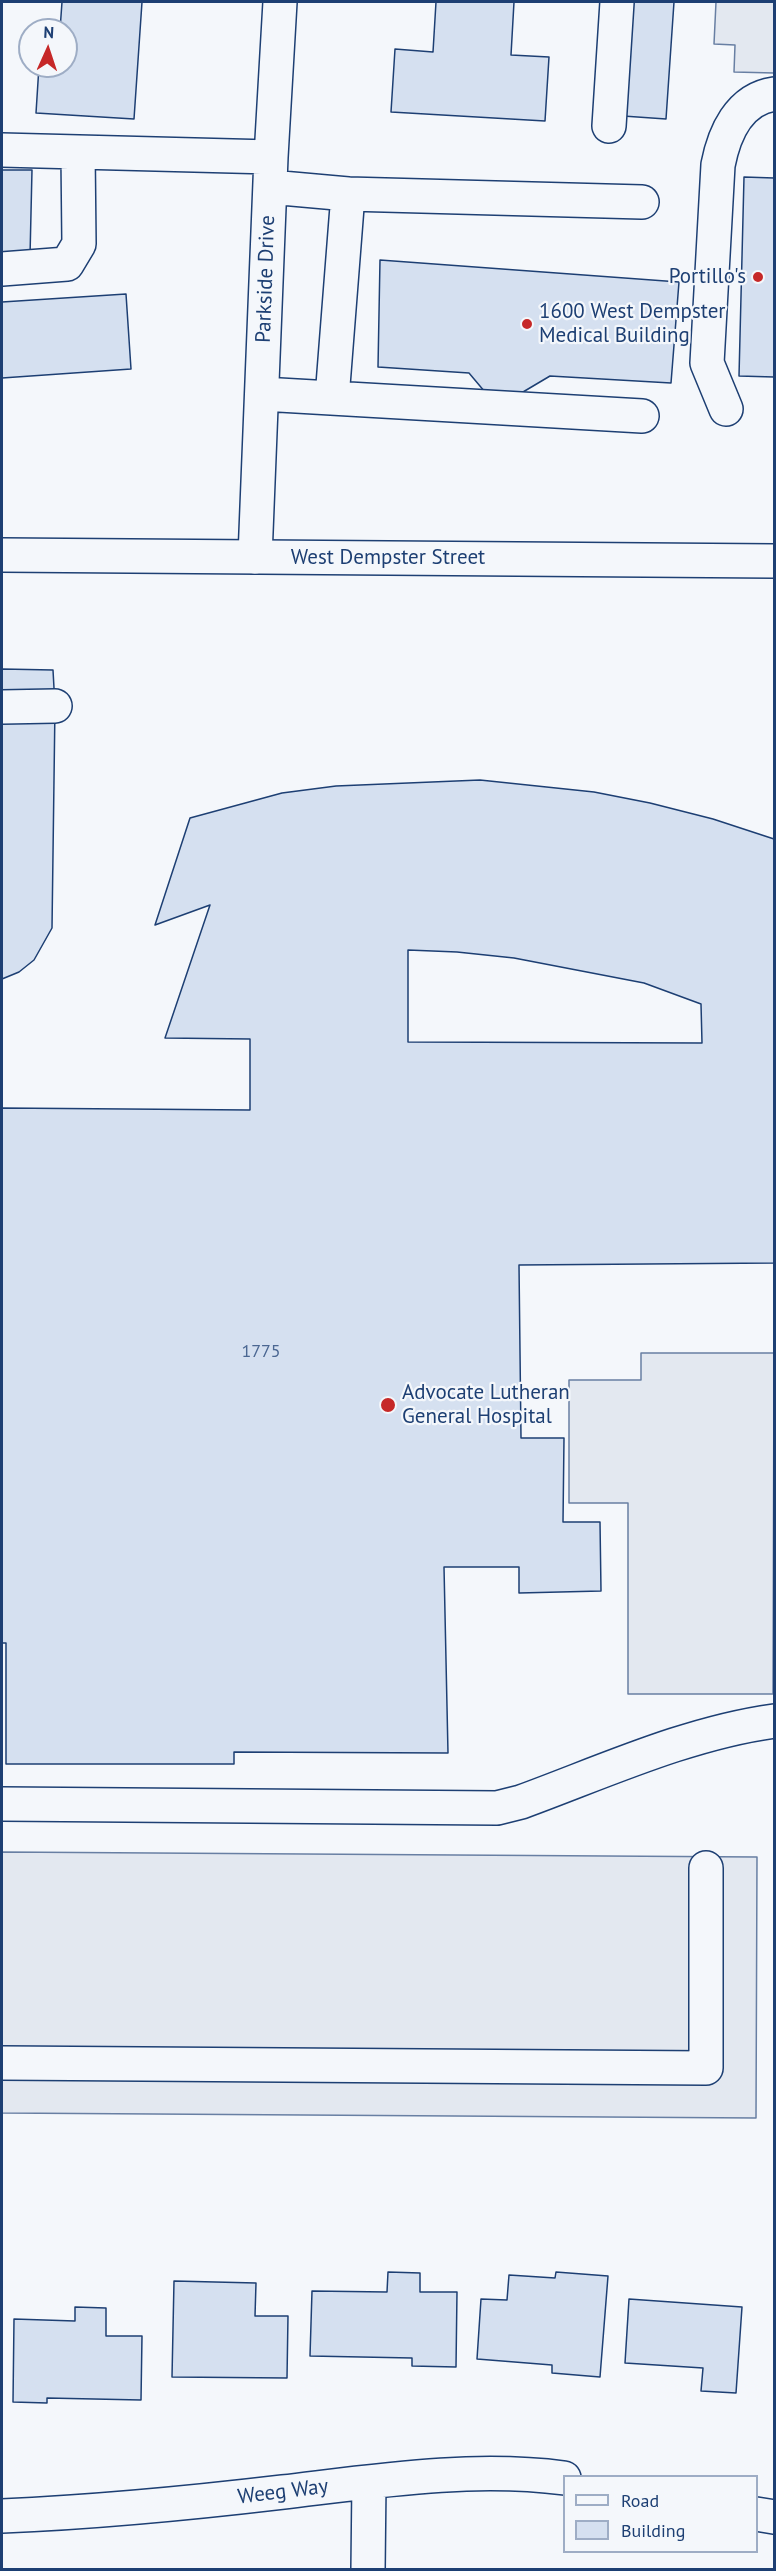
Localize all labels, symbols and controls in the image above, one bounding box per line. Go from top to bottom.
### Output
north arrow [18,18,78,78]
text: N [43,22,55,42]
street label: Parkside Drive [251,215,281,343]
place label: Portillo's [669,264,746,290]
marker: Portillo's [751,270,765,284]
place label: 1600 West Dempster Medical Building [539,299,725,349]
marker: 1600 West Dempster Medical Building [520,317,534,331]
street label: West Dempster Street [291,545,485,571]
house number: 1775 [241,1341,281,1363]
place label: Advocate Lutheran General Hospital [402,1380,570,1430]
marker: Advocate Lutheran General Hospital [379,1396,397,1414]
street label: Weeg Way [236,2474,330,2510]
legend [563,2475,758,2553]
text: Road [621,2489,659,2512]
text: Building [621,2519,685,2542]

